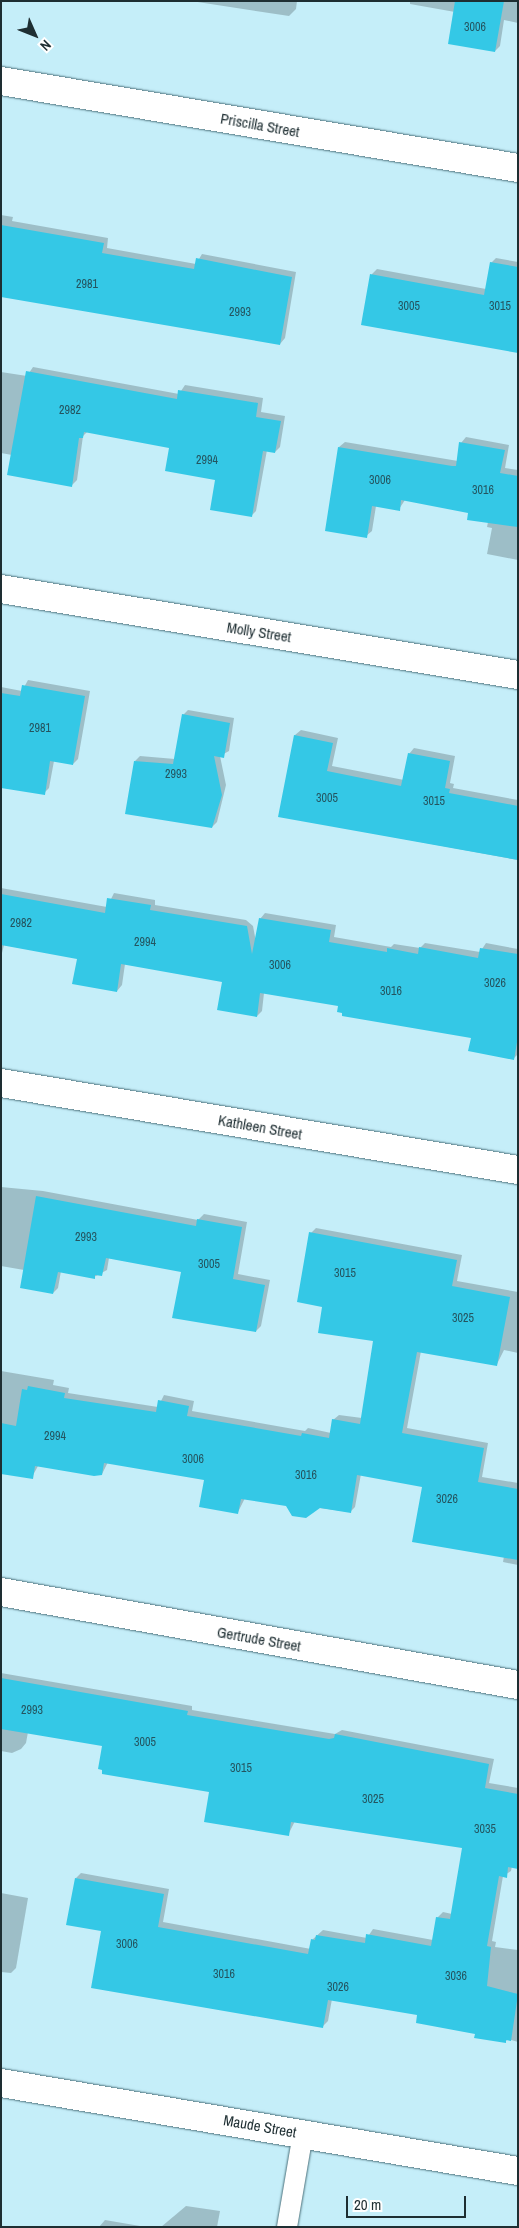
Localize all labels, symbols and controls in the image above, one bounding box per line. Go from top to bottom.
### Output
north arrow [10,10,60,60]
house number: 3006 [464,21,486,35]
text: N [36,36,55,55]
street label: Priscilla Street [219,109,301,141]
house number: 2981 [76,278,98,292]
house number: 3005 [398,300,420,314]
house number: 3015 [489,300,511,314]
house number: 2993 [229,306,251,320]
house number: 2982 [59,404,81,418]
house number: 2994 [196,454,218,468]
house number: 3006 [369,474,391,488]
house number: 3016 [472,484,494,498]
street label: Molly Street [226,618,292,646]
house number: 2981 [29,722,51,736]
house number: 2993 [165,768,187,782]
house number: 3005 [316,792,338,806]
house number: 3015 [423,795,445,809]
house number: 2982 [10,917,32,931]
house number: 2994 [134,936,156,950]
house number: 3006 [269,959,291,973]
house number: 3026 [484,977,506,991]
house number: 3016 [380,985,402,999]
street label: Kathleen Street [217,1111,303,1143]
house number: 2993 [75,1231,97,1245]
house number: 3005 [198,1258,220,1272]
house number: 3015 [334,1267,356,1281]
house number: 3025 [452,1312,474,1326]
house number: 2994 [44,1430,66,1444]
house number: 3006 [182,1453,204,1467]
house number: 3016 [295,1469,317,1483]
house number: 3026 [436,1493,458,1507]
street label: Gertrude Street [216,1623,302,1655]
house number: 2993 [21,1704,43,1718]
house number: 3005 [134,1736,156,1750]
house number: 3015 [230,1762,252,1776]
house number: 3025 [362,1793,384,1807]
house number: 3035 [474,1823,496,1837]
house number: 3006 [116,1938,138,1952]
house number: 3016 [213,1968,235,1982]
house number: 3036 [445,1970,467,1984]
house number: 3026 [327,1981,349,1995]
street label: Maude Street [222,2111,298,2141]
scale bar [349,2186,469,2218]
text: 20 m [354,2194,381,2215]

